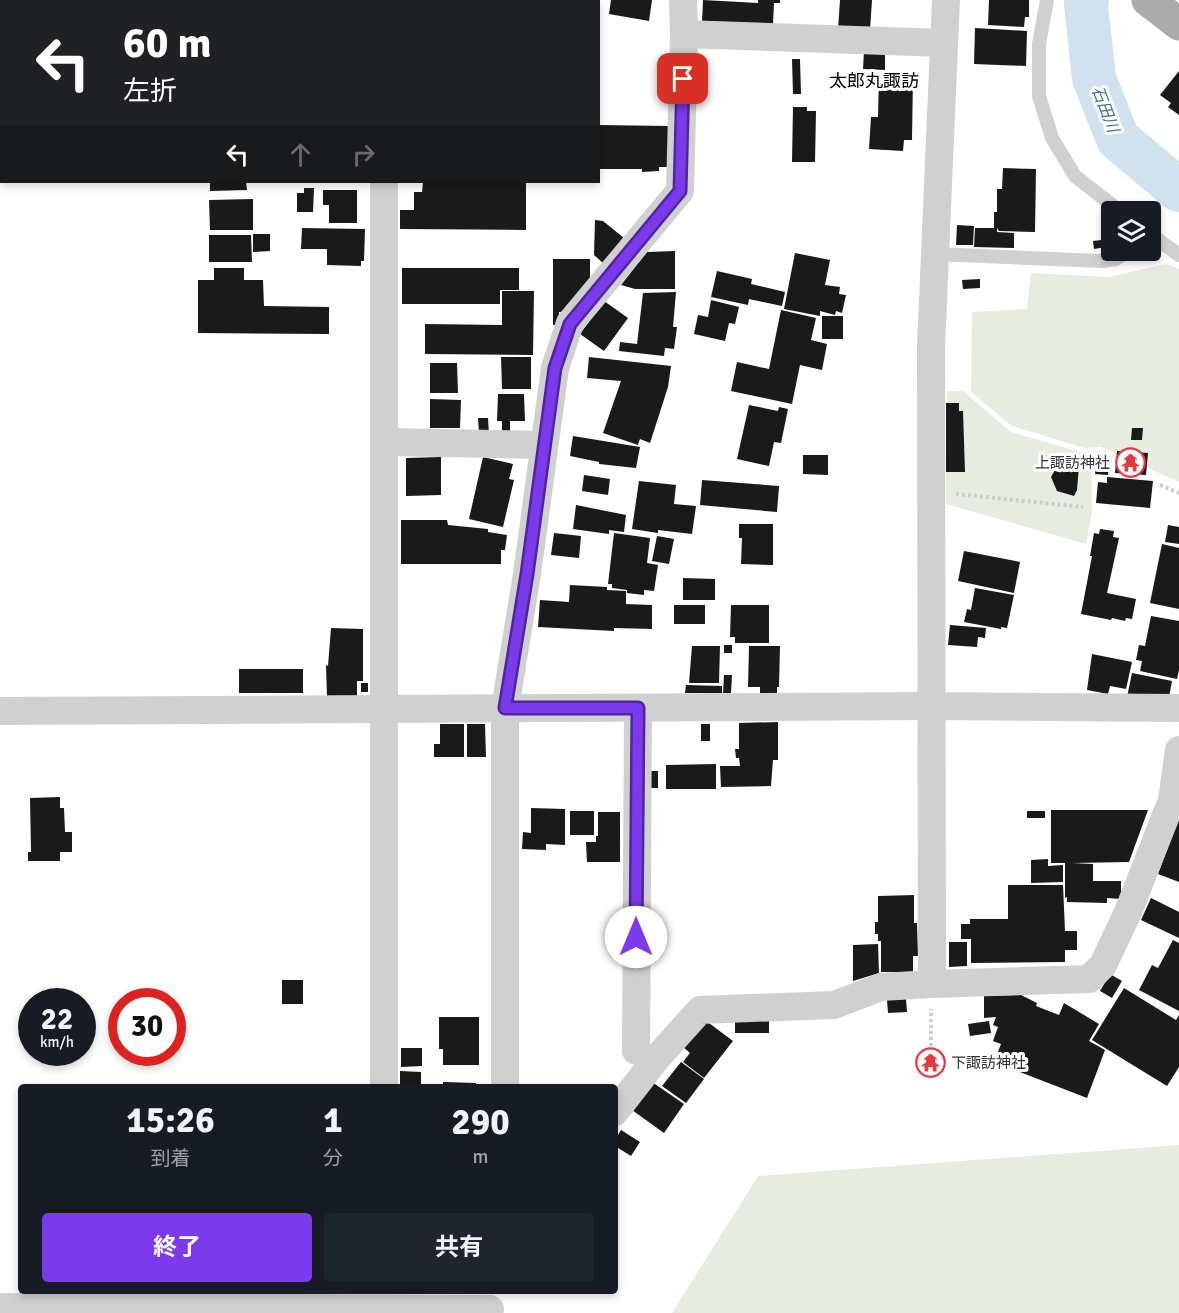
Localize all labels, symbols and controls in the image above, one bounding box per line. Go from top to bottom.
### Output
text: 60 m [123,18,212,69]
icon: left [24,24,102,102]
pin [657,53,708,104]
icon: arrive [666,62,699,95]
district label: 太郎丸諏訪 [829,70,919,92]
text: 左折 [123,75,177,108]
water label: 石田川 [1087,83,1124,137]
icon: left [221,138,254,171]
icon: ahead [284,138,317,171]
icon: right [347,138,380,171]
map controls [1101,201,1161,261]
button: layers [1101,201,1161,261]
temple icon: 上諏訪神社 [1115,447,1147,479]
place label: 上諏訪神社 [1035,454,1110,472]
position arrow [604,905,668,969]
speed limit sign: 30 [108,988,186,1066]
text: 22 [41,1001,73,1038]
text: km/h [40,1033,74,1051]
temple icon: 下諏訪神社 [914,1047,946,1079]
place label: 下諏訪神社 [951,1054,1026,1072]
text: 15:26 [126,1098,215,1143]
text: 1 [323,1098,343,1143]
text: 290 [451,1100,510,1145]
text: m [473,1144,488,1169]
text: 到着 [151,1146,191,1171]
text: 分 [323,1146,343,1171]
button: 終了 [42,1213,312,1282]
button: 共有 [324,1213,594,1282]

